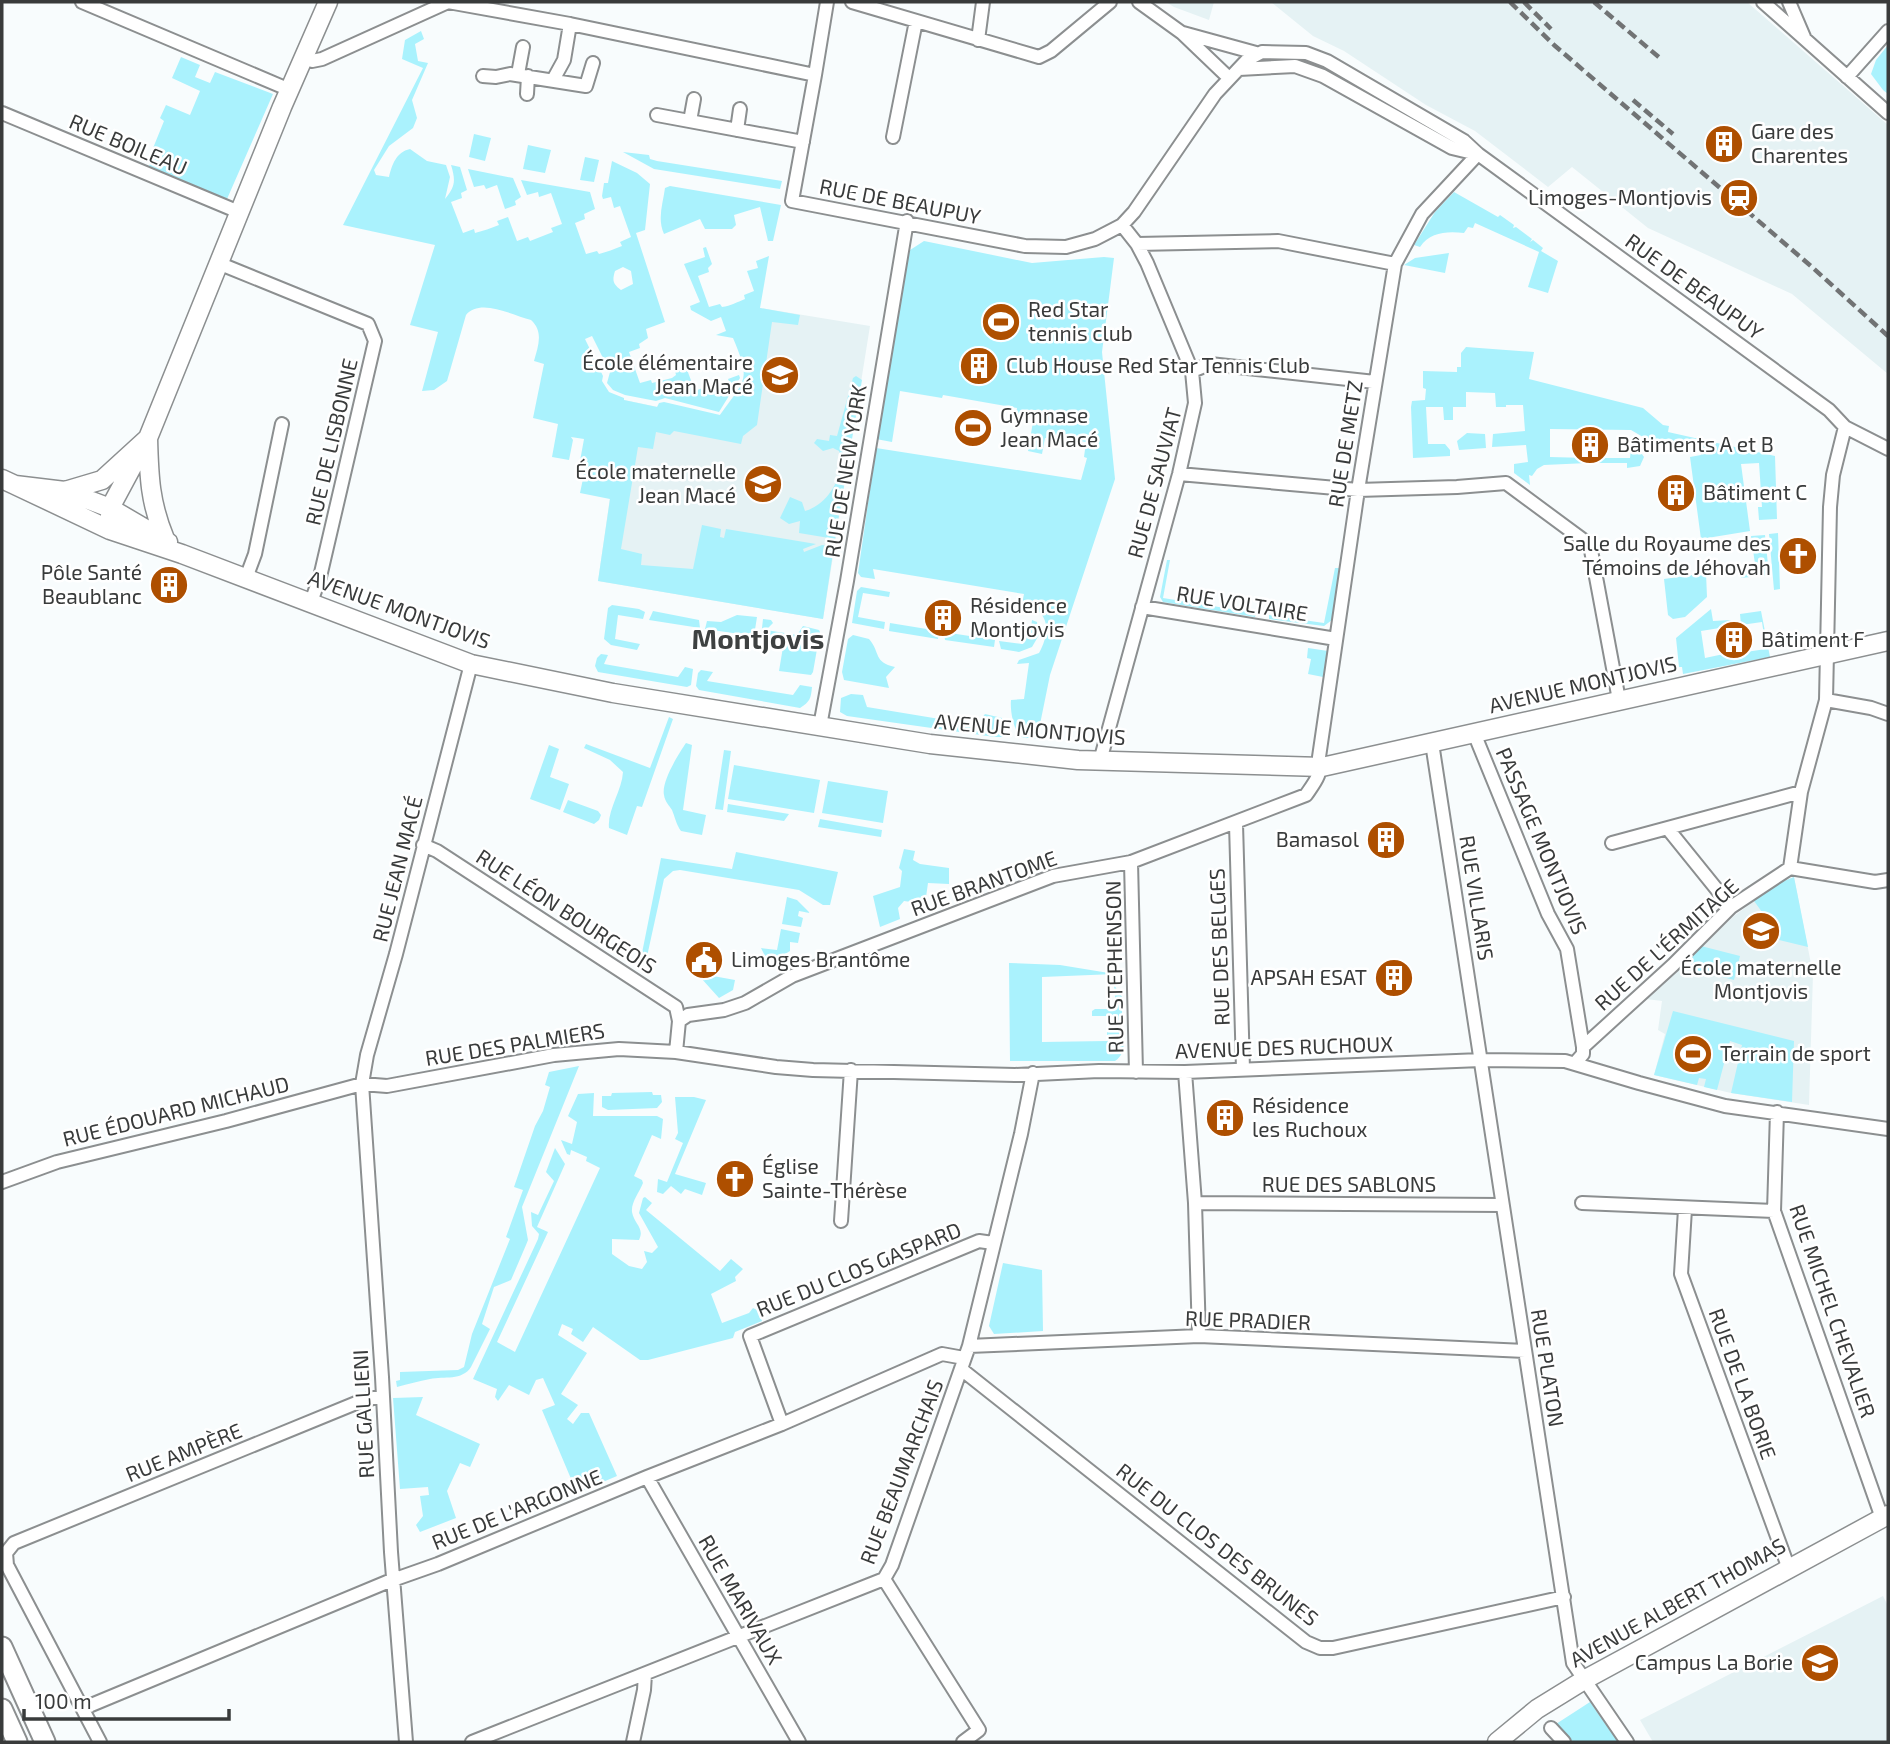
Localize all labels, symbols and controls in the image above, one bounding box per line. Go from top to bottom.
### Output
street label: RUE BOILEAU [66,108,191,180]
place label: Gare des Charentes [1751,118,1848,167]
building icon: Gare des Charentes [1703,123,1745,165]
street label: RUE DE BEAUPUY [817,173,983,228]
station icon: Limoges-Montjovis [1718,177,1760,219]
place label: Limoges-Montjovis [1528,184,1712,210]
street label: RUE DE BEAUPUY [1621,228,1769,344]
place label: Red Star tennis club [1028,296,1133,345]
sports icon: Red Star tennis club [980,301,1022,343]
building icon: Club House Red Star Tennis Club [958,345,1000,387]
place label: École élémentaire Jean Macé [582,349,753,398]
place label: Club House Red Star Tennis Club [1006,352,1310,377]
school or university icon: École élémentaire Jean Macé [759,354,801,396]
street label: RUE DE LISBONNE [299,356,362,527]
street label: RUE DE METZ [1322,379,1367,509]
street label: RUE DE NEW YORK [818,382,871,559]
place label: Gymnase Jean Macé [1000,402,1098,451]
street label: RUE DE SAUVIAT [1121,405,1186,561]
sports icon: Gymnase Jean Macé [952,407,994,449]
building icon: Bâtiments A et B [1569,424,1611,466]
place label: Bâtiments A et B [1617,431,1774,456]
place label: École maternelle Jean Macé [575,458,736,507]
school or university icon: École maternelle Jean Macé [742,463,784,505]
building icon: Bâtiment C [1655,472,1697,514]
place label: Bâtiment C [1703,479,1807,504]
place label: Salle du Royaume des Témoins de Jéhovah [1563,530,1771,579]
church icon: Salle du Royaume des Témoins de Jéhovah [1777,535,1819,577]
place label: Pôle Santé Beaublanc [41,559,142,608]
building icon: Pôle Santé Beaublanc [148,564,190,606]
street label: AVENUE MONTJOVIS [305,564,494,653]
street label: RUE VOLTAIRE [1175,580,1310,625]
place label: Résidence Montjovis [970,592,1067,642]
building icon: Résidence Montjovis [922,597,964,639]
building icon: Bâtiment F [1713,619,1755,661]
district label: Montjovis [692,621,824,655]
place label: Bâtiment F [1761,626,1865,651]
street label: AVENUE MONTJOVIS [1486,650,1679,717]
street label: AVENUE MONTJOVIS [933,708,1127,749]
street label: PASSAGE MONTJOVIS [1492,743,1593,938]
street label: RUE JEAN MACÉ [366,793,427,944]
building icon: Bamasol [1365,819,1407,861]
place label: Bamasol [1276,826,1360,851]
street label: RUE VILLARIS [1455,834,1500,962]
street label: RUE LÉON BOURGEOIS [472,843,661,978]
street label: RUE BRANTOME [907,845,1060,921]
street label: RUE DES BELGES [1203,868,1234,1026]
street label: RUE DE L'ÉRMITAGE [1589,873,1743,1015]
street label: RUE STEPHENSON [1099,880,1128,1054]
school or university icon: École maternelle Montjovis [1740,910,1782,952]
public building icon: Limoges Brantôme [683,939,725,981]
place label: Limoges Brantôme [731,946,910,971]
place label: École maternelle Montjovis [1681,954,1841,1004]
building icon: APSAH ESAT [1373,957,1415,999]
place label: APSAH ESAT [1250,964,1367,989]
street label: RUE DES PALMIERS [423,1017,606,1070]
street label: AVENUE DES RUCHOUX [1175,1030,1394,1063]
sports icon: Terrain de sport [1672,1033,1714,1075]
place label: Terrain de sport [1720,1040,1871,1065]
street label: RUE ÉDOUARD MICHAUD [60,1070,291,1151]
place label: Résidence les Ruchoux [1252,1092,1367,1141]
building icon: Résidence les Ruchoux [1204,1097,1246,1139]
place label: Église Sainte-Thérèse [762,1153,907,1202]
church icon: Église Sainte-Thérèse [714,1158,756,1200]
street label: RUE DES SABLONS [1262,1171,1436,1196]
street label: RUE MICHEL CHEVALIER [1785,1201,1882,1420]
street label: RUE DU CLOS GASPARD [752,1216,964,1321]
street label: RUE DE LA BORIE [1704,1304,1782,1463]
street label: RUE PRADIER [1185,1305,1311,1334]
street label: RUE PLATON [1527,1307,1570,1429]
street label: RUE GALLIENI [347,1349,378,1479]
street label: RUE BEAUMARCHAIS [854,1376,947,1567]
street label: RUE AMPÈRE [122,1417,245,1486]
street label: RUE DU CLOS DES BRUNES [1112,1457,1324,1630]
street label: RUE DE L'ARGONNE [428,1463,605,1554]
street label: RUE MARIVAUX [694,1530,789,1669]
street label: AVENUE ALBERT THOMAS [1565,1532,1789,1671]
school or university icon: Campus La Borie [1799,1642,1841,1684]
place label: Campus La Borie [1635,1649,1793,1674]
scale bar [24,1678,229,1722]
text: 100 m [35,1688,92,1713]

